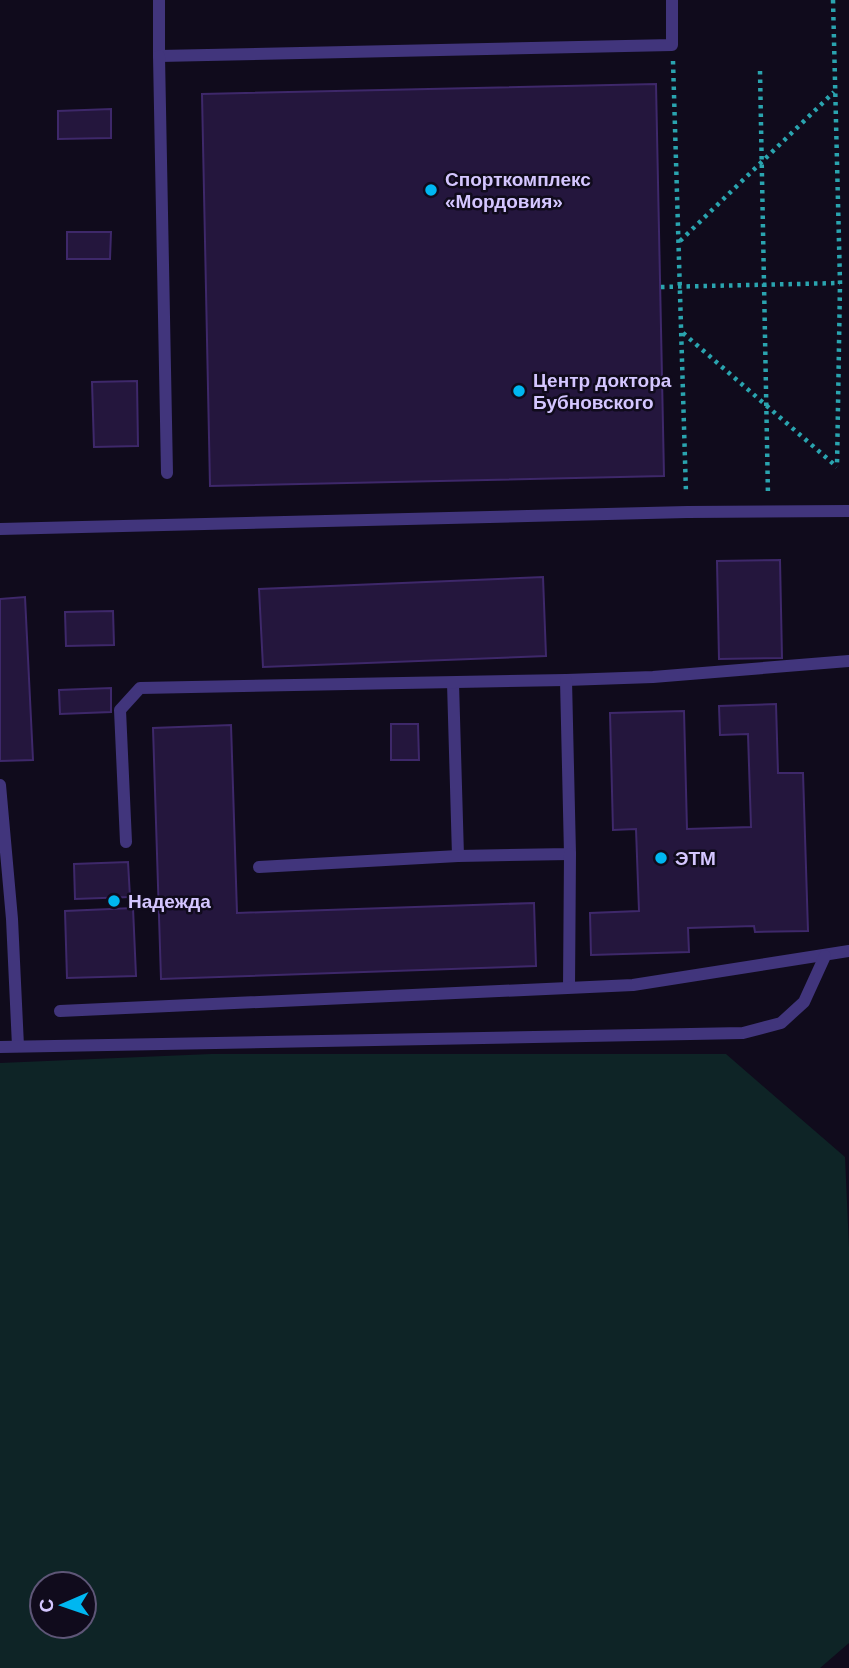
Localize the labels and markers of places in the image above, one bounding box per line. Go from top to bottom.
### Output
place label: Спорткомплекс «Мордовия» [445,169,591,212]
marker: Спорткомплекс «Мордовия» [423,182,439,198]
place label: Центр доктора Бубновского [533,370,672,413]
marker: Центр доктора Бубновского [511,383,527,399]
place label: ЭТМ [675,848,716,869]
marker: ЭТМ [653,850,669,866]
place label: Надежда [128,891,211,912]
marker: Надежда [106,893,122,909]

